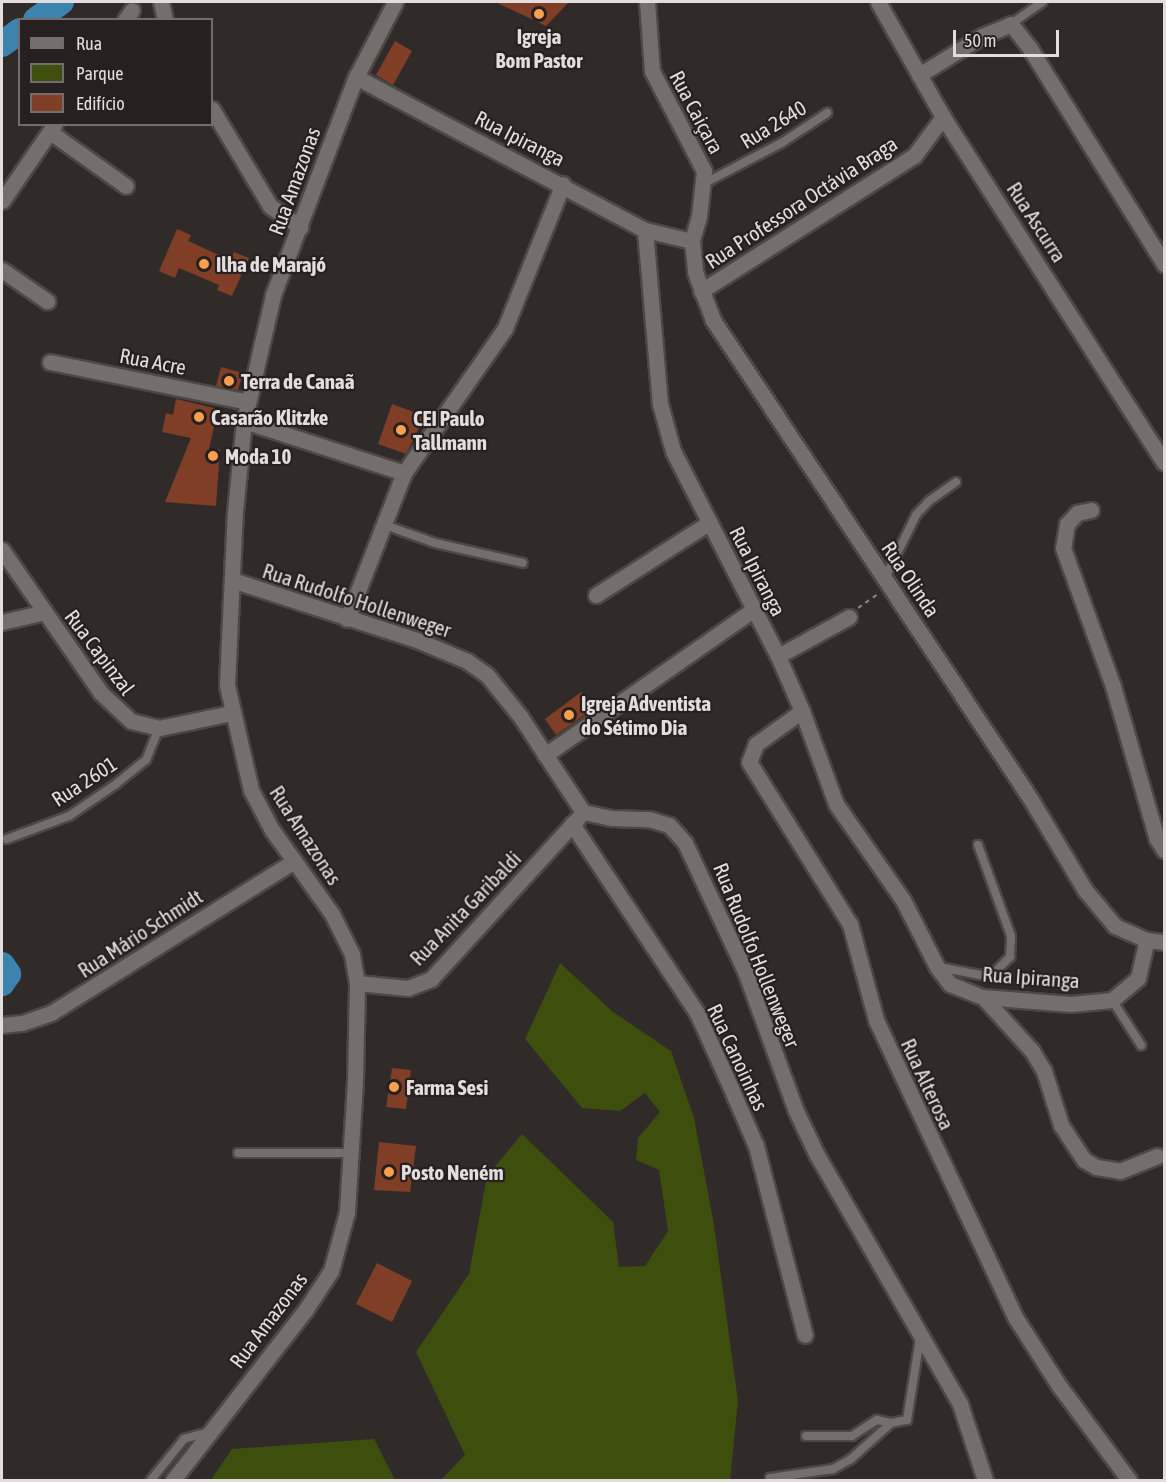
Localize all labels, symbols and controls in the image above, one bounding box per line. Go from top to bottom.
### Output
marker: Igreja Bom Pastor [532,7,546,21]
legend [18,18,213,126]
scale bar [956,18,1062,56]
place label: Igreja Bom Pastor [496,23,582,73]
text: 50 m [964,30,996,51]
text: Rua [76,33,102,54]
text: Parque [76,63,124,84]
street label: Rua Caiçara [665,66,729,158]
text: Edifício [76,93,125,114]
street label: Rua 2640 [735,94,811,154]
street label: Rua Ipiranga [471,105,569,171]
street label: Rua Amazonas [263,124,325,238]
street label: Rua Professora Octávia Braga [700,130,902,274]
street label: Rua Ascurra [1002,177,1072,267]
place label: Ilha de Marajó [216,251,326,277]
marker: Ilha de Marajó [197,257,211,271]
street label: Rua Acre [118,342,188,380]
place label: Terra de Canaã [241,368,354,394]
marker: Terra de Canaã [222,374,236,388]
place label: Casarão Klitzke [211,404,328,430]
place label: CEI Paulo Tallmann [413,405,487,455]
marker: Casarão Klitzke [192,410,206,424]
marker: CEI Paulo Tallmann [394,423,408,437]
place label: Moda 10 [225,443,291,469]
marker: Moda 10 [206,449,220,463]
street label: Rua Ipiranga [725,522,791,620]
street label: Rua Olinda [877,536,945,622]
street label: Rua Rudolfo Hollenweger [260,558,454,642]
street label: Rua Capinzal [60,604,140,700]
place label: Igreja Adventista do Sétimo Dia [581,690,711,740]
marker: Igreja Adventista do Sétimo Dia [562,708,576,722]
street label: Rua 2601 [47,751,121,811]
street label: Rua Amazonas [265,781,347,889]
street label: Rua Anita Garibaldi [404,846,526,970]
street label: Rua Rudolfo Hollenweger [708,859,806,1051]
street label: Rua Mário Schmidt [73,883,207,983]
street label: Rua Ipiranga [981,961,1081,993]
street label: Rua Canoinhas [702,1000,774,1114]
street label: Rua Alterosa [896,1034,960,1134]
place label: Farma Sesi [406,1074,488,1100]
marker: Farma Sesi [387,1080,401,1094]
place label: Posto Neném [401,1159,504,1185]
marker: Posto Neném [382,1165,396,1179]
street label: Rua Amazonas [224,1267,312,1373]

